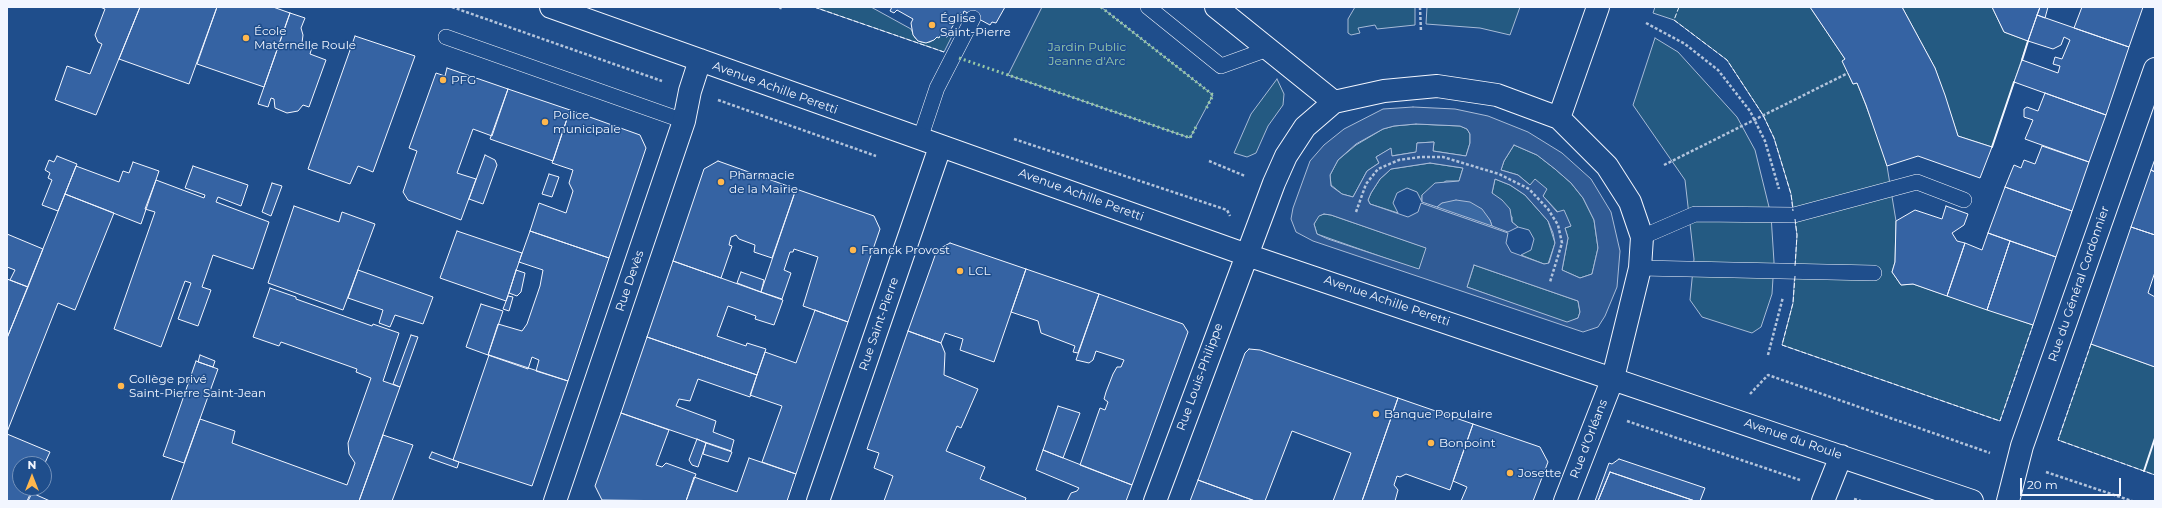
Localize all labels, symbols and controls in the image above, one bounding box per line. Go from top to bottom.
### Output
place label: Église Saint-Pierre [940,11,1011,39]
marker: Église Saint-Pierre [927,20,937,30]
place label: École Maternelle Roule [254,24,356,52]
marker: École Maternelle Roule [241,33,251,43]
park label: Jardin Public Jeanne d'Arc [1048,40,1126,68]
street label: Avenue Achille Peretti [710,59,840,117]
place label: PFG [451,73,476,87]
marker: PFG [438,75,448,85]
place label: Police municipale [553,108,621,136]
marker: Police municipale [540,117,550,127]
street label: Avenue Achille Peretti [1016,166,1146,224]
place label: Pharmacie de la Mairie [729,168,798,196]
marker: Pharmacie de la Mairie [716,177,726,187]
street label: Rue du Général Cordonnier [2046,204,2112,364]
place label: Franck Provost [861,243,950,257]
marker: Franck Provost [848,245,858,255]
street label: Rue Devès [613,249,647,313]
place label: LCL [968,264,990,278]
marker: LCL [955,266,965,276]
street label: Avenue Achille Peretti [1322,273,1452,329]
street label: Rue Saint-Pierre [856,275,902,373]
street label: Rue Louis-Philippe [1174,321,1226,433]
place label: Collège privé Saint-Pierre Saint-Jean [129,372,266,400]
marker: Collège privé Saint-Pierre Saint-Jean [116,381,126,391]
street label: Rue d'Orléans [1567,397,1611,481]
place label: Banque Populaire [1384,407,1492,421]
marker: Banque Populaire [1371,409,1381,419]
street label: Avenue du Roule [1742,416,1844,462]
place label: Bonpoint [1439,436,1496,450]
marker: Bonpoint [1426,438,1436,448]
north arrow [12,456,52,496]
text: N [28,458,36,472]
place label: Josette [1518,466,1561,480]
marker: Josette [1505,468,1515,478]
scale bar [2022,470,2123,496]
text: 20 m [2027,477,2058,492]

